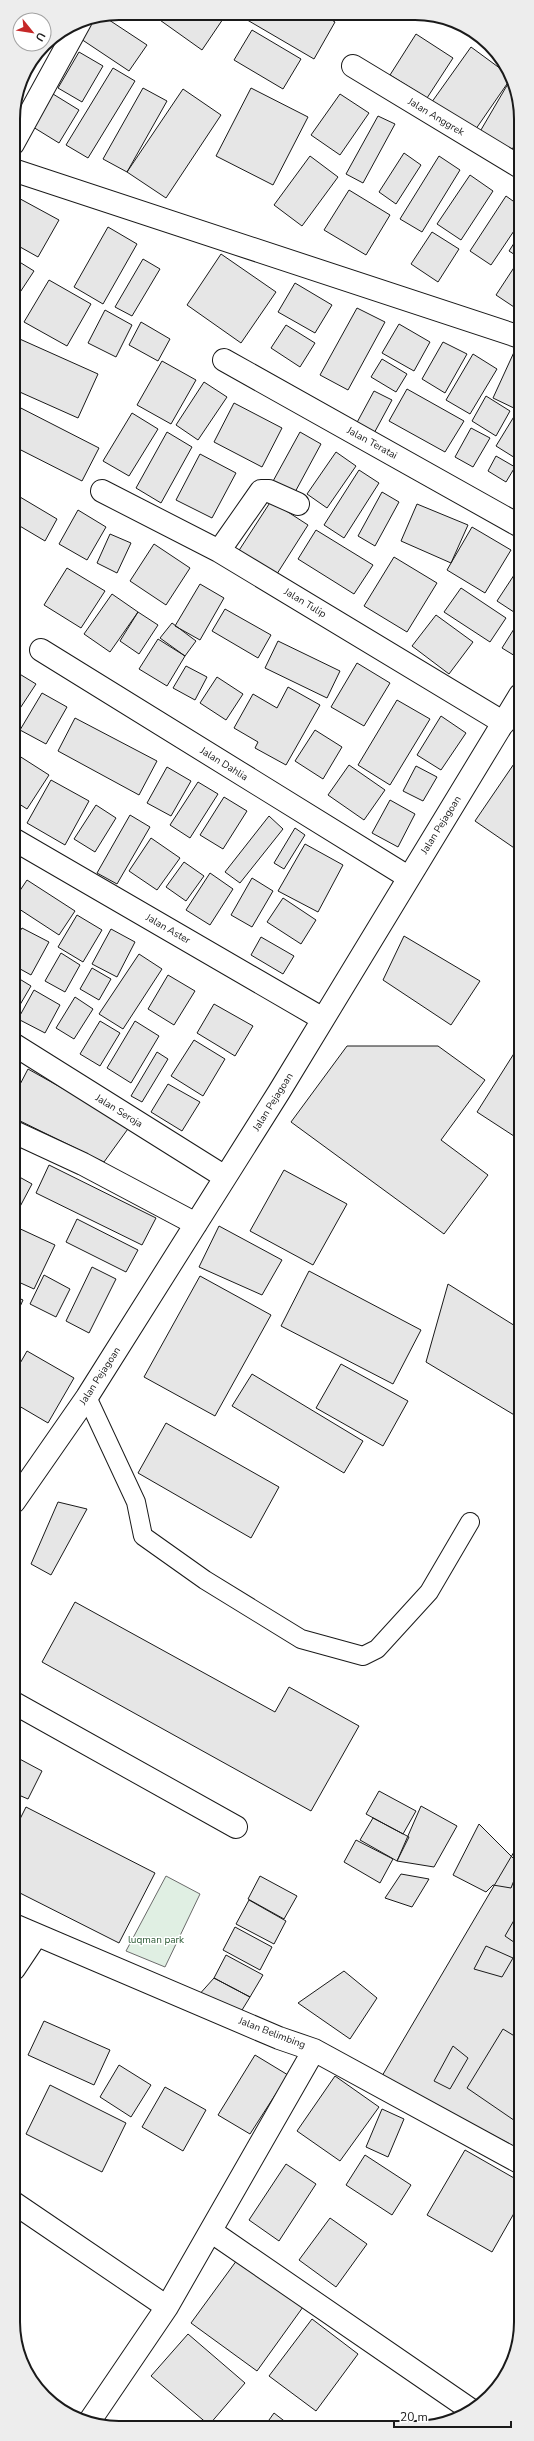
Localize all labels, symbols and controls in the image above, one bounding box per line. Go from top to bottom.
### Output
north arrow [12,12,52,52]
text: U [32,29,49,44]
street label: Jalan Anggrek [404,94,468,140]
street label: Jalan Teratai [343,423,400,463]
street label: Jalan Tulip [280,584,329,621]
street label: Jalan Dahlia [197,743,251,784]
street label: Jalan Pejagoan [417,793,465,858]
street label: Jalan Aster [142,910,193,948]
street label: Jalan Pejagoan [249,1070,297,1135]
street label: Jalan Seroja [92,1090,145,1131]
street label: Jalan Pejagoan [75,1344,124,1409]
park label: luqman park [128,1933,185,1947]
street label: Jalan Belimbing [236,2013,308,2052]
scale bar [394,2403,511,2429]
text: 20 m [400,2409,428,2425]

